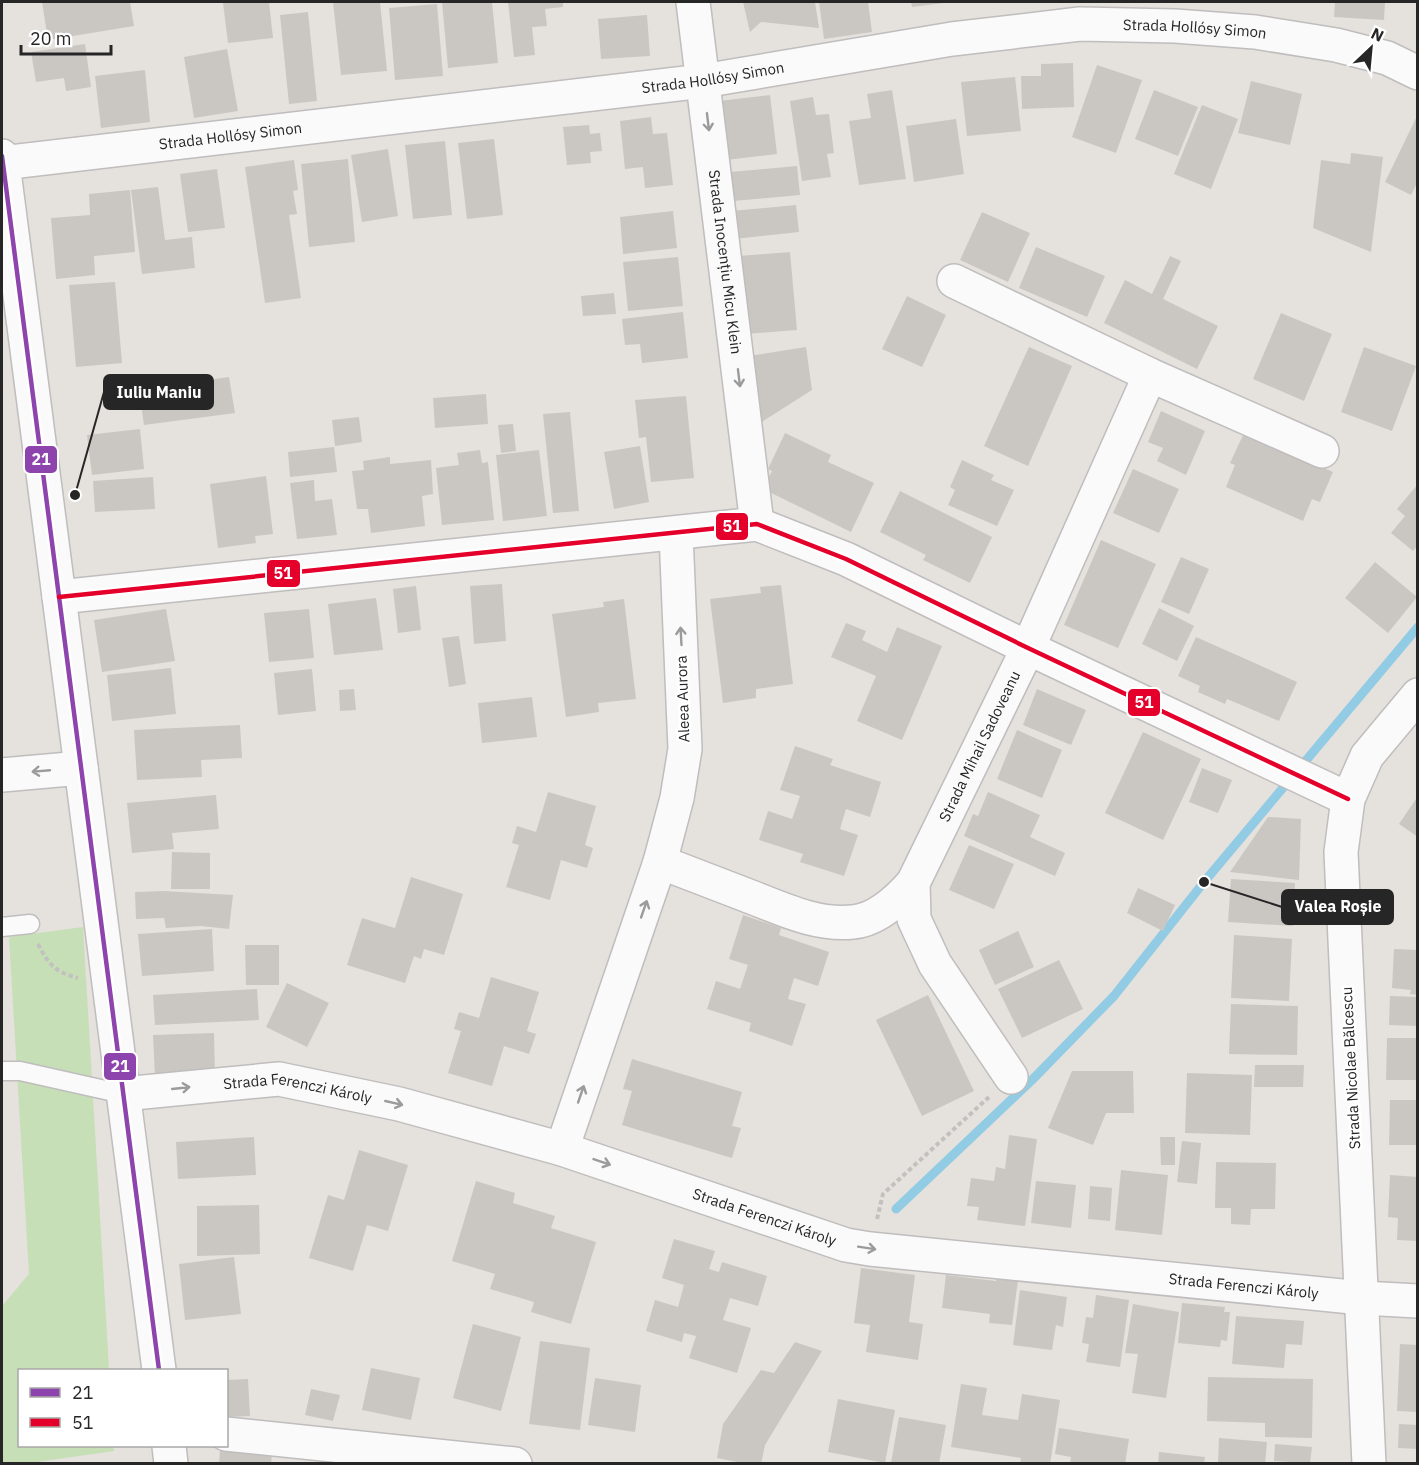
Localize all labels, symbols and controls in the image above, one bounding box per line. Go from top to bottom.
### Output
street label: Strada Hollósy Simon [1123,15,1268,43]
scale bar [21,18,111,56]
north arrow [1341,18,1401,78]
text: N [1368,23,1387,46]
text: 20 m [30,27,72,50]
street label: Strada Hollósy Simon [641,57,786,97]
one-way arrow [703,112,714,131]
street label: Strada Hollósy Simon [158,118,303,154]
street label: Strada Inocențiu Micu Klein [705,169,746,355]
one-way arrow [734,368,745,388]
callout: Iuliu Maniu [104,375,213,409]
text: Iuliu Maniu [116,382,202,402]
line badge: 21 [24,445,58,474]
text: 21 [31,449,51,469]
line badge: 51 [715,512,749,541]
text: 51 [722,516,742,536]
line badge: 51 [266,559,301,588]
text: 51 [273,563,293,583]
one-way arrow [675,626,686,646]
street label: Aleea Aurora [671,655,694,743]
street label: Strada Mihail Sadoveanu [934,667,1024,825]
line badge: 51 [1127,688,1161,717]
text: 51 [1134,692,1154,712]
one-way arrow [32,766,52,777]
callout: Valea Roșie [1282,890,1393,924]
text: Valea Roșie [1295,896,1381,916]
one-way arrow [639,900,650,919]
street label: Strada Nicolae Bălcescu [1337,986,1364,1150]
line badge: 21 [103,1052,137,1081]
text: 21 [110,1056,130,1076]
street label: Strada Ferenczi Károly [222,1069,374,1107]
one-way arrow [171,1083,191,1094]
one-way arrow [576,1085,587,1103]
one-way arrow [384,1098,404,1109]
one-way arrow [592,1158,611,1169]
street label: Strada Ferenczi Károly [690,1184,839,1250]
one-way arrow [857,1243,877,1254]
street label: Strada Ferenczi Károly [1168,1269,1320,1303]
legend [18,1369,228,1447]
text: 21 [72,1381,94,1404]
text: 51 [72,1411,94,1434]

